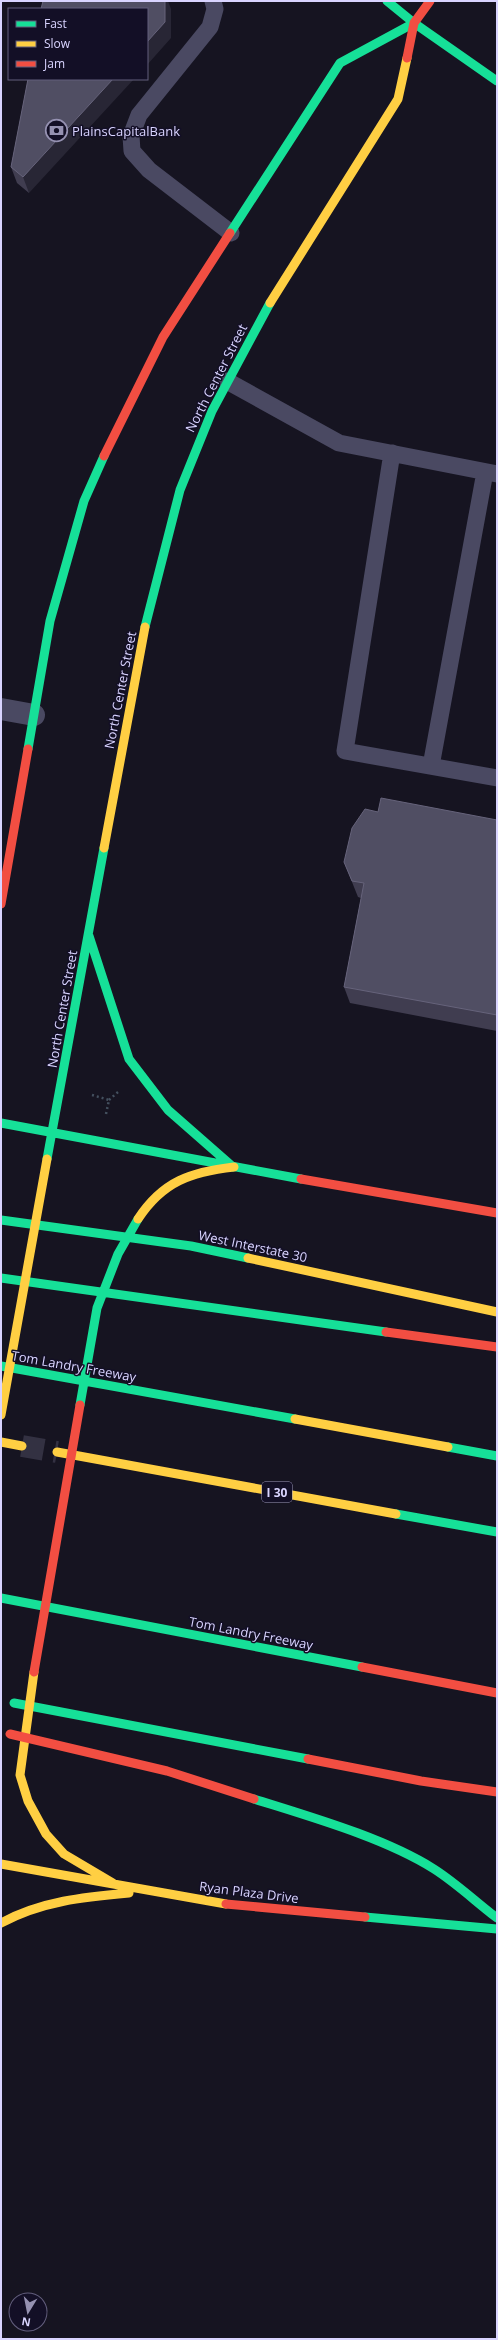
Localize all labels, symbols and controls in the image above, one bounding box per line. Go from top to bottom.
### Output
legend [8,8,148,80]
text: Fast [44,15,67,32]
text: Slow [44,35,71,52]
text: Jam [43,55,65,72]
bank icon: PlainsCapitalBank [44,118,70,144]
place label: PlainsCapitalBank [72,122,180,140]
street label: North Center Street [181,320,251,435]
street label: North Center Street [100,629,140,750]
street label: North Center Street [43,948,81,1069]
street label: West Interstate 30 [197,1226,309,1266]
street label: Tom Landry Freeway [10,1346,138,1386]
road number: I 30 [262,1482,292,1502]
street label: Tom Landry Freeway [187,1612,315,1654]
street label: Ryan Plaza Drive [198,1877,300,1907]
north arrow [8,2292,48,2332]
text: N [20,2314,32,2331]

